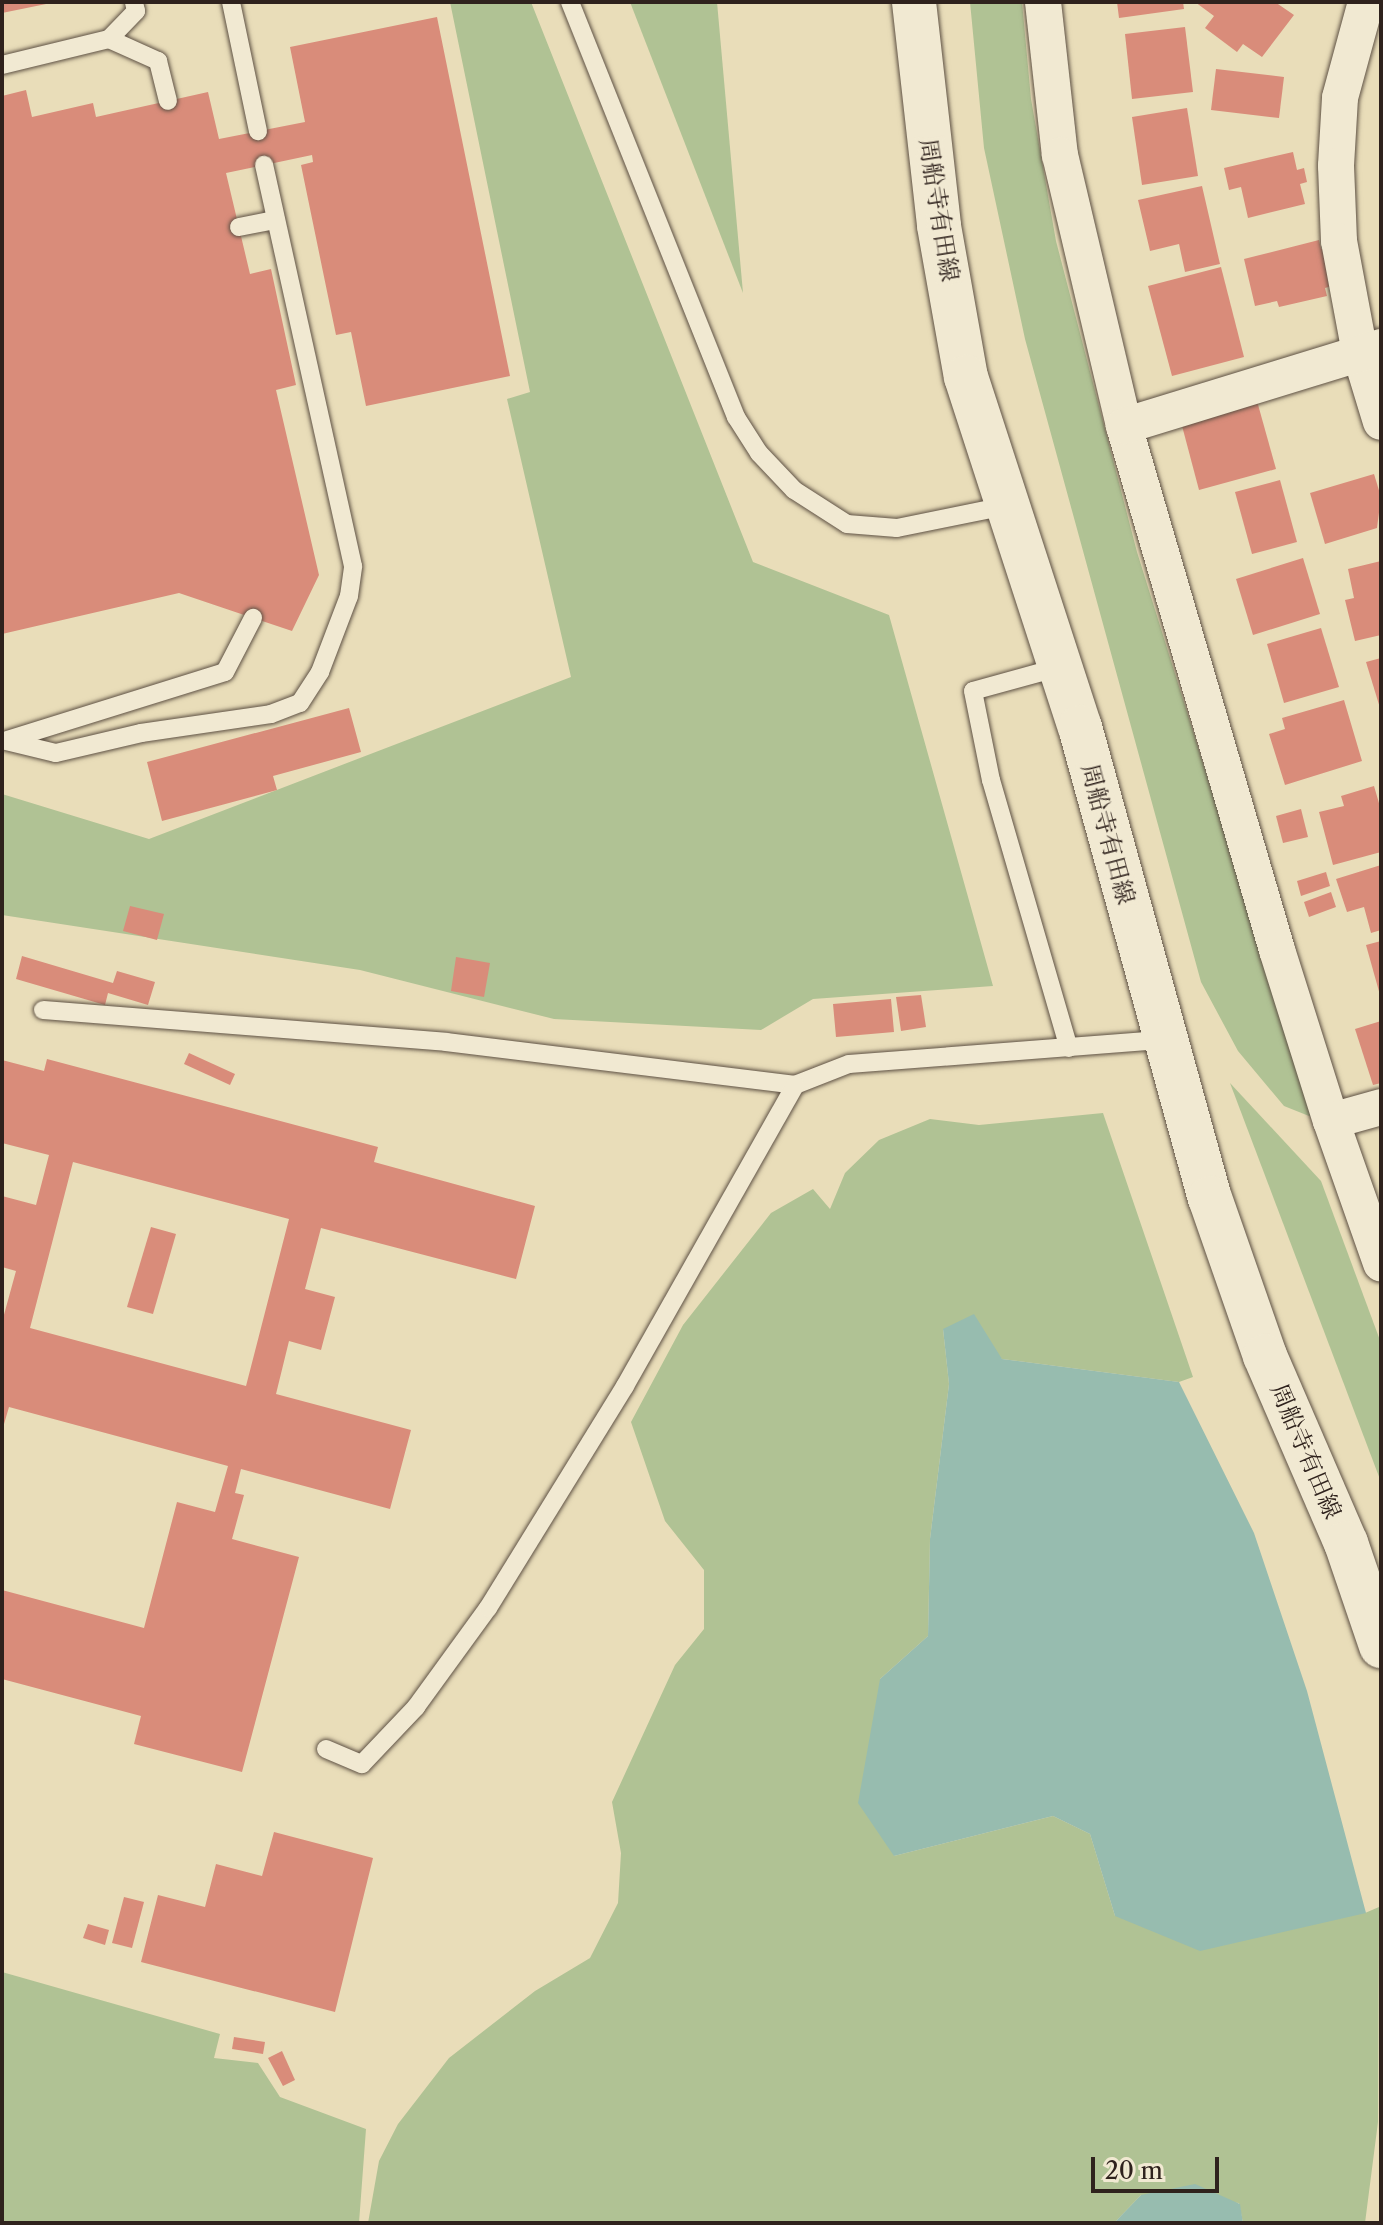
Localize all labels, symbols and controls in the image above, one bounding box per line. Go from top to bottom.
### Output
street label: 周船寺有田線 [914,137,964,283]
street label: 周船寺有田線 [1075,761,1141,907]
street label: 周船寺有田線 [1265,1379,1347,1523]
scale bar [1095,2141,1223,2191]
text: 20 m [1105,2156,1163,2185]

